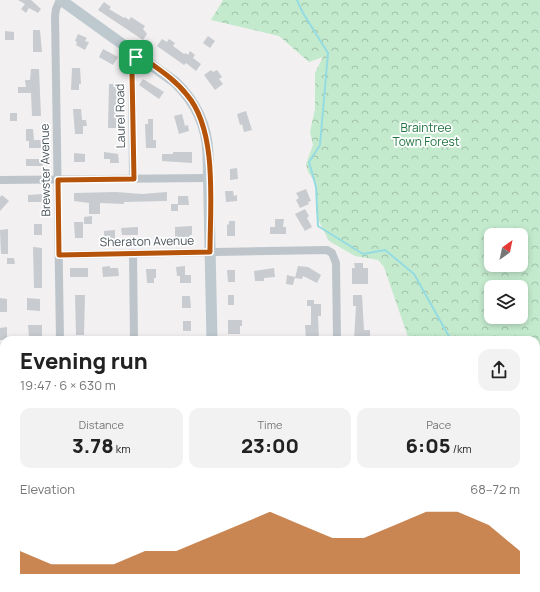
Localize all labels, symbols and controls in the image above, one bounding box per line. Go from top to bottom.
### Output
pin [119,40,153,74]
icon: arrive [125,46,147,68]
street label: Laurel Road [111,83,129,149]
park label: Braintree Town Forest [392,119,460,150]
street label: Brewster Avenue [36,123,54,217]
north arrow [484,228,528,272]
map controls [484,228,528,324]
street label: Sheraton Avenue [100,232,194,250]
button: layers [484,280,528,324]
text: Evening run [20,346,148,376]
button: share [478,349,520,391]
text: 19:47 · 6 × 630 m [20,376,116,394]
text: Distance [79,417,124,432]
text: Time [258,417,282,432]
text: Pace [426,417,451,432]
text: 3.78 [72,432,114,459]
text: 23:00 [241,432,299,459]
text: 6:05 [406,432,450,459]
text: km [114,441,131,456]
text: /km [450,441,472,456]
text: Elevation [20,480,75,498]
text: 68–72 m [470,480,520,498]

